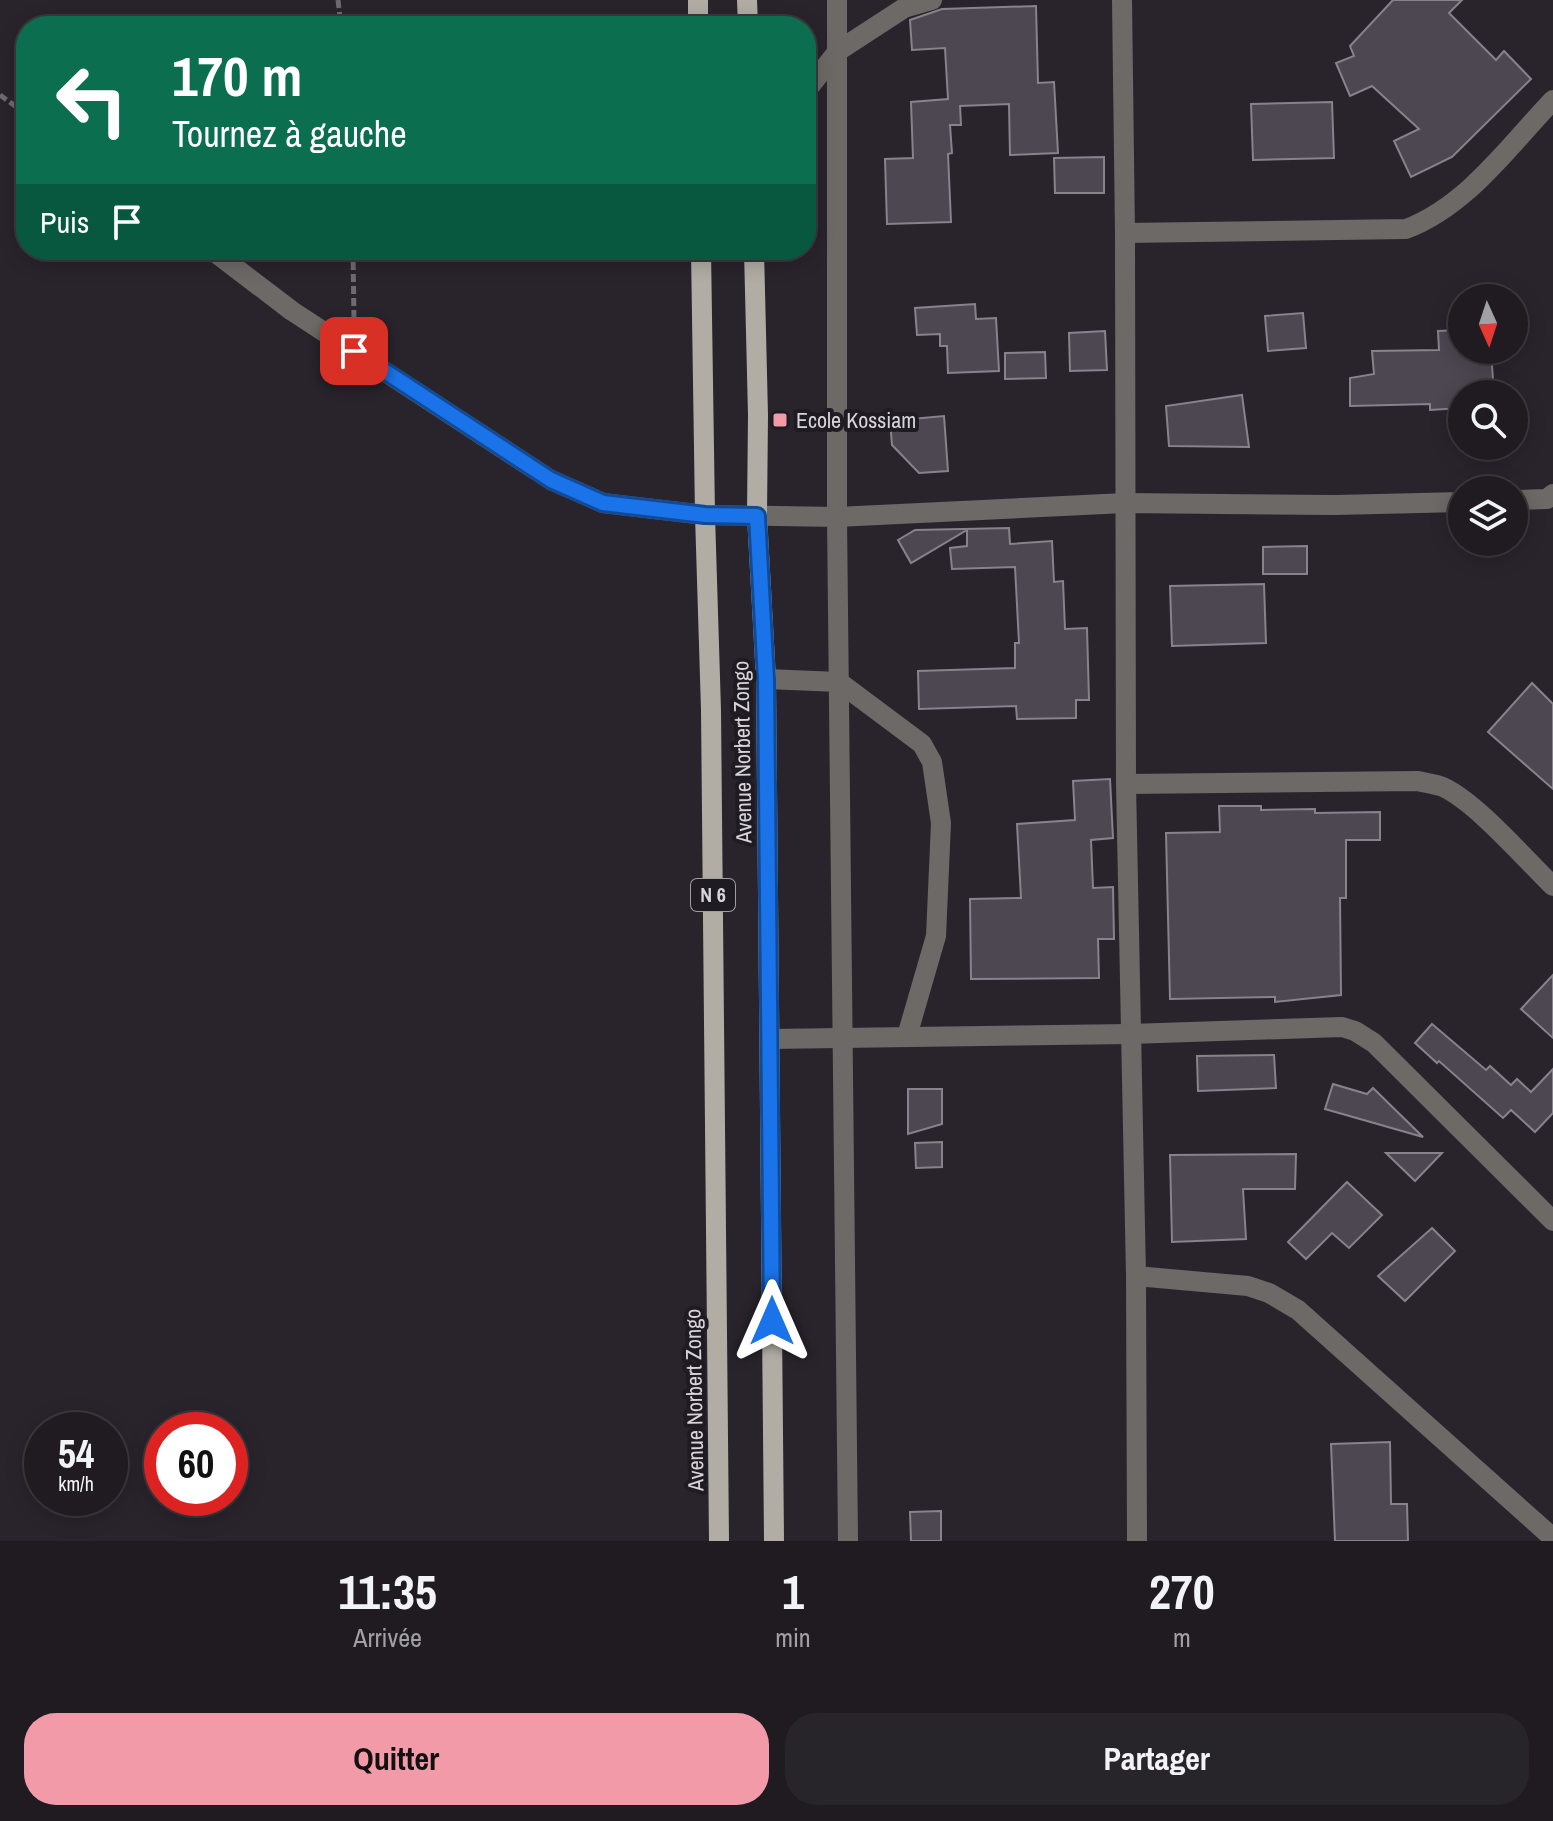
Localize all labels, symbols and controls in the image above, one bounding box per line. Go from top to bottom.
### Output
text: 170 m [172,38,302,113]
icon: left [40,48,144,152]
text: Tournez à gauche [172,110,407,158]
icon: arrive [105,200,149,244]
text: Puis [40,202,89,242]
north arrow [1448,284,1528,364]
map controls [1448,284,1528,556]
pin [320,317,388,385]
icon: arrive [332,329,376,373]
button: search [1448,380,1528,460]
place label: Ecole Kossiam [796,405,916,435]
marker: Ecole Kossiam [771,411,789,429]
button: layers [1448,476,1528,556]
street label: Avenue Norbert Zongo [725,661,759,844]
road number: N 6 [691,879,735,911]
position arrow [730,1279,814,1363]
street label: Avenue Norbert Zongo [677,1309,711,1492]
speed limit sign: 60 [144,1412,248,1516]
text: 54 [58,1427,94,1480]
text: km/h [58,1470,94,1497]
text: 11:35 [338,1559,437,1624]
text: 1 [782,1559,804,1624]
text: 270 [1149,1559,1215,1624]
text: Arrivée [353,1620,422,1655]
text: min [775,1620,811,1655]
text: m [1173,1620,1191,1655]
button: Quitter [24,1713,769,1805]
button: Partager [785,1713,1529,1805]

